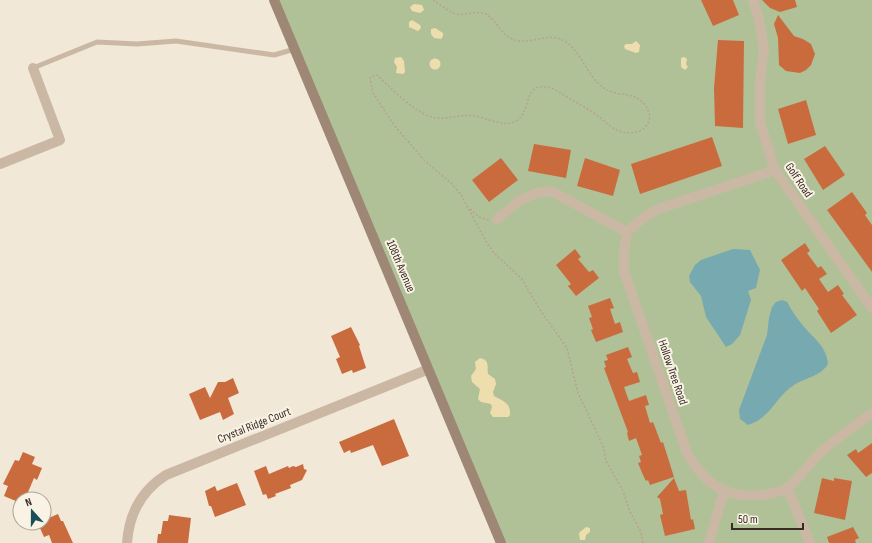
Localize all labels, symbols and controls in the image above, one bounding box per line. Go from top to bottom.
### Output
street label: Golf Road [782,160,816,200]
street label: 108th Avenue [383,238,418,295]
street label: Hollow Tree Road [654,338,691,407]
street label: Crystal Ridge Court [215,404,293,447]
north arrow [12,491,52,531]
text: N [24,495,34,509]
scale bar [732,505,803,531]
text: 50 m [738,512,758,527]

